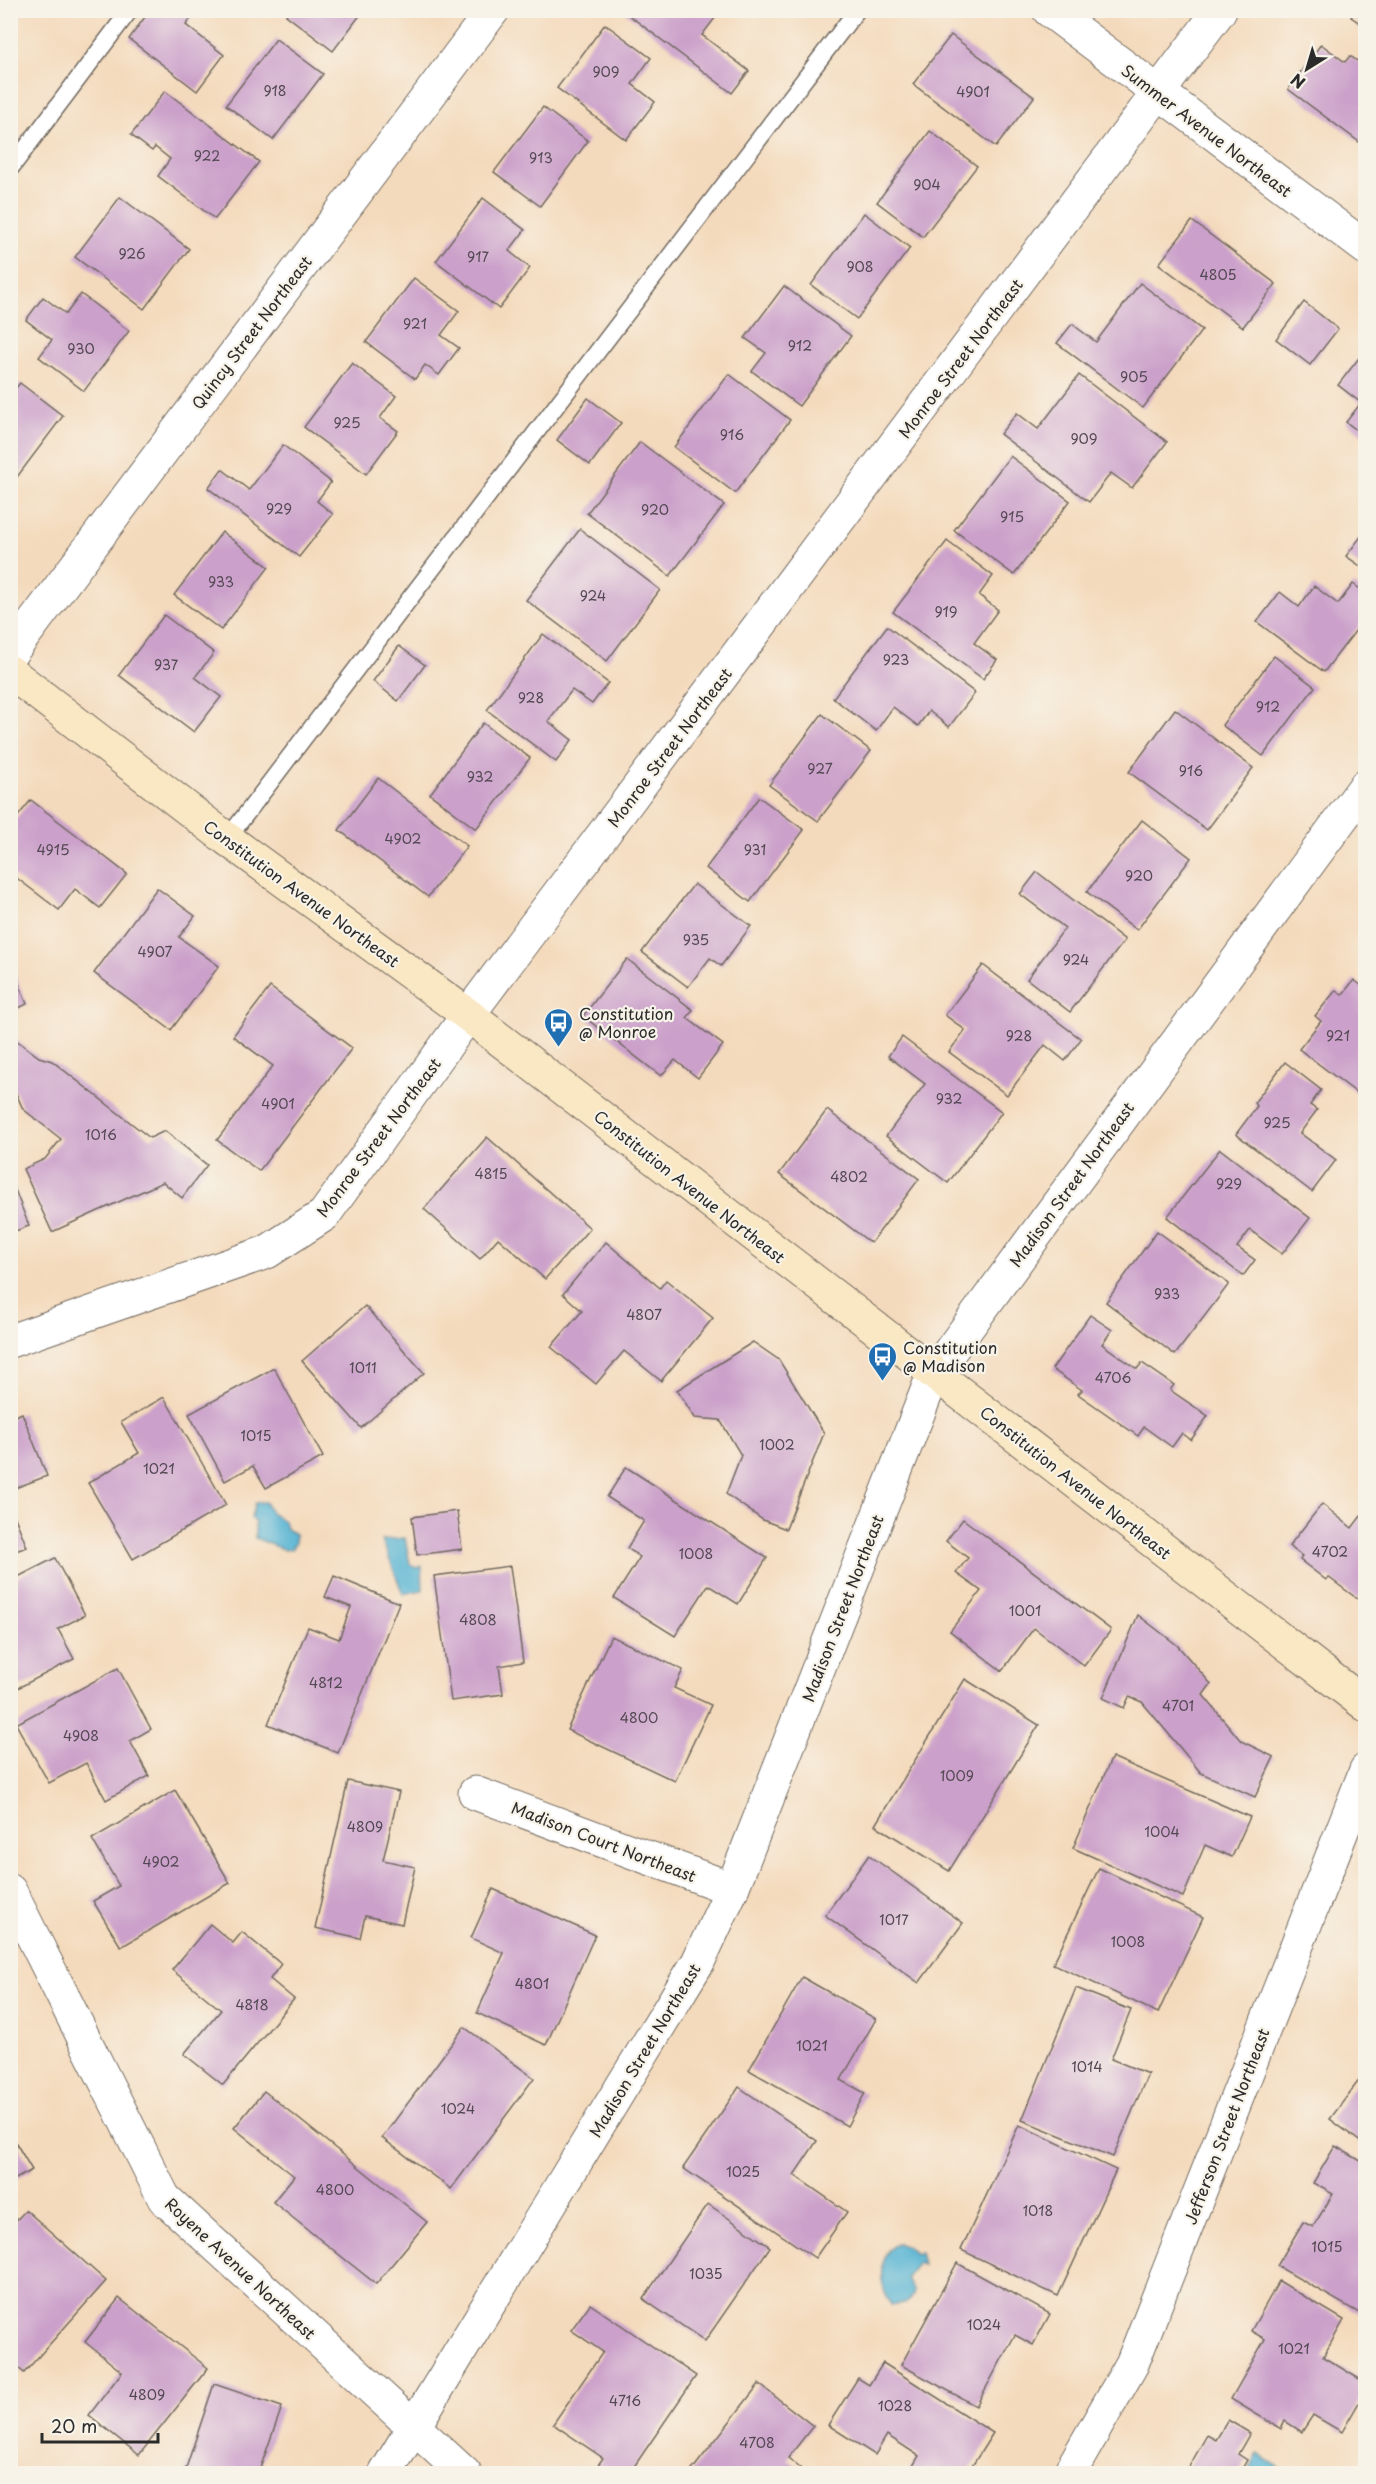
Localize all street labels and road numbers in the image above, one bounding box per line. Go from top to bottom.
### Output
street label: Summer Avenue Northeast [1117,58,1297,202]
street label: Quincy Street Northeast [185,250,317,414]
street label: Monroe Street Northeast [892,273,1028,443]
street label: Monroe Street Northeast [601,662,737,832]
street label: Constitution Avenue Northeast [199,814,405,972]
street label: Monroe Street Northeast [310,1052,446,1222]
street label: Madison Street Northeast [1003,1097,1139,1271]
street label: Constitution Avenue Northeast [589,1104,791,1268]
street label: Constitution Avenue Northeast [975,1400,1177,1564]
street label: Madison Street Northeast [795,1511,889,1705]
street label: Madison Court Northeast [508,1795,700,1887]
street label: Madison Street Northeast [583,1959,705,2141]
street label: Jefferson Street Northeast [1177,2024,1275,2228]
street label: Royene Avenue Northeast [160,2192,322,2344]

